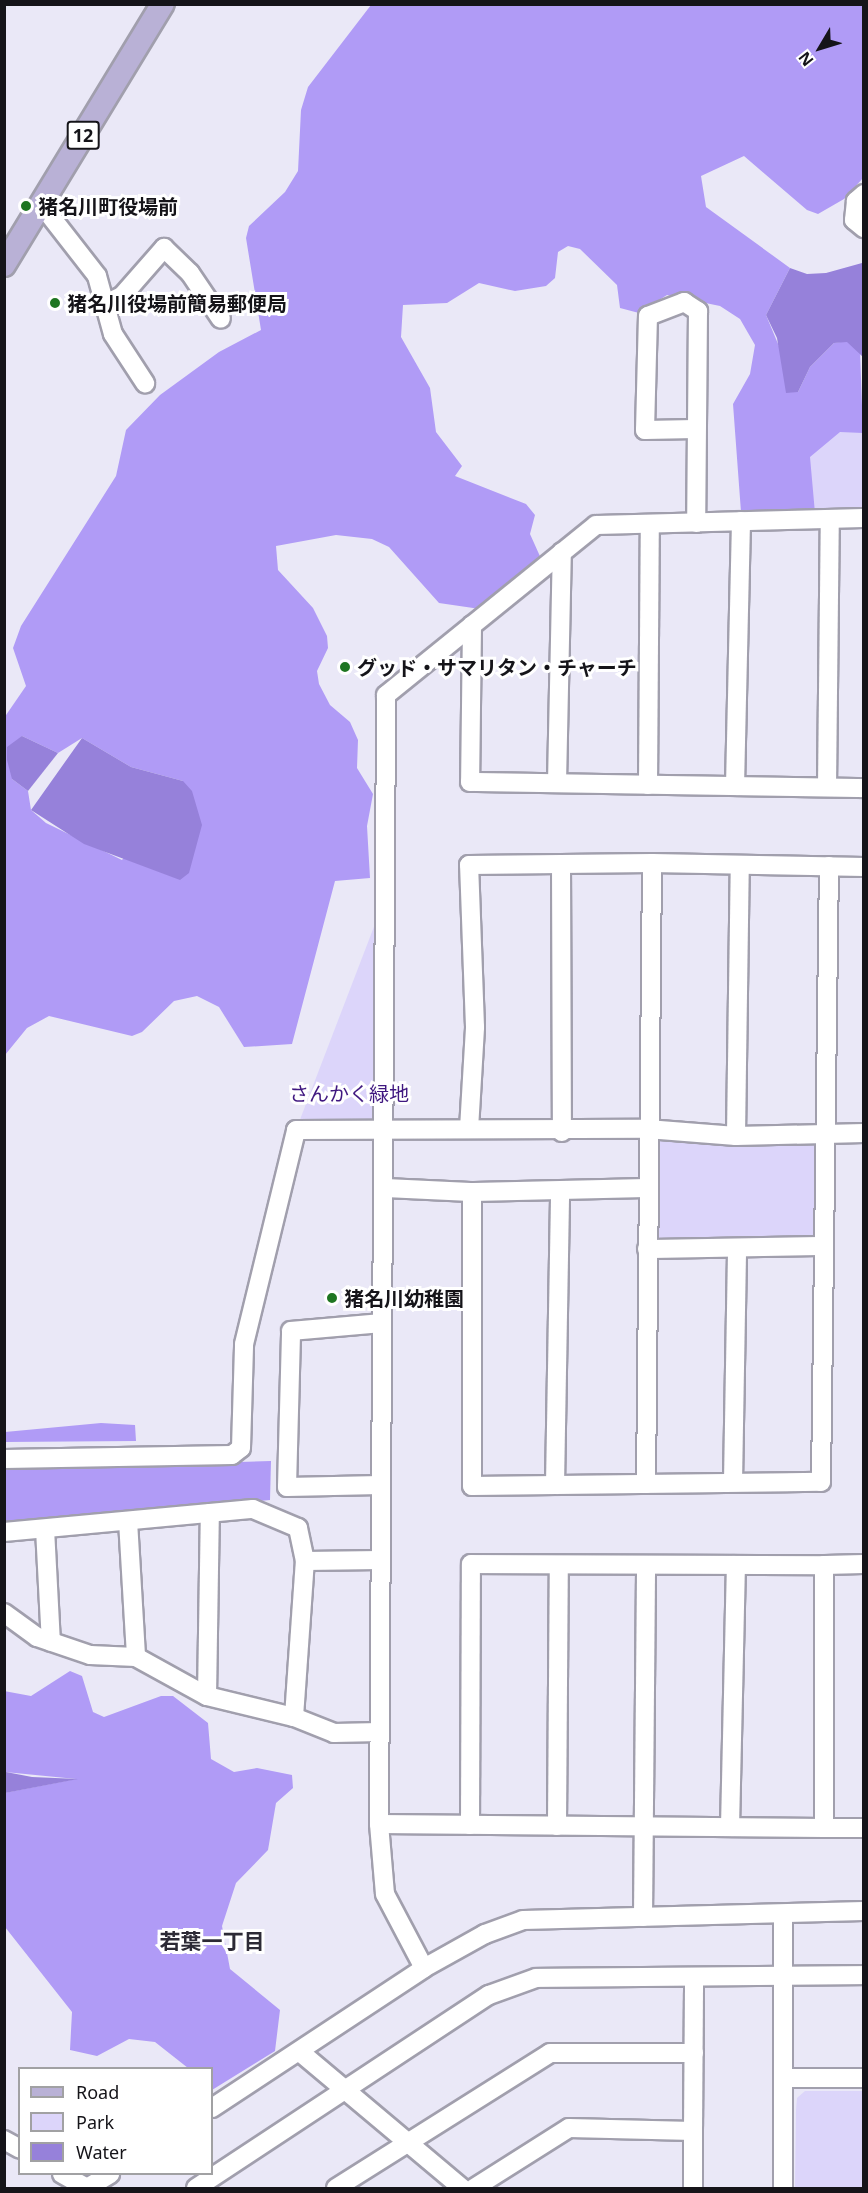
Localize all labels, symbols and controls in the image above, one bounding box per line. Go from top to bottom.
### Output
north arrow [790,18,850,78]
text: N [793,47,818,71]
road number: 12 [66,120,100,150]
place label: 猪名川町役場前 [38,194,178,218]
marker: 猪名川町役場前 [19,199,33,213]
place label: 猪名川役場前簡易郵便局 [67,291,287,315]
marker: 猪名川役場前簡易郵便局 [48,296,62,310]
place label: グッド・サマリタン・チャーチ [357,655,637,679]
marker: グッド・サマリタン・チャーチ [338,660,352,674]
park label: さんかく緑地 [289,1081,409,1105]
place label: 猪名川幼稚園 [344,1286,464,1310]
marker: 猪名川幼稚園 [325,1291,339,1305]
district label: 若葉一丁目 [160,1928,264,1954]
legend [18,2067,213,2175]
text: Road [76,2080,119,2104]
text: Park [76,2110,114,2134]
text: Water [76,2140,127,2164]

